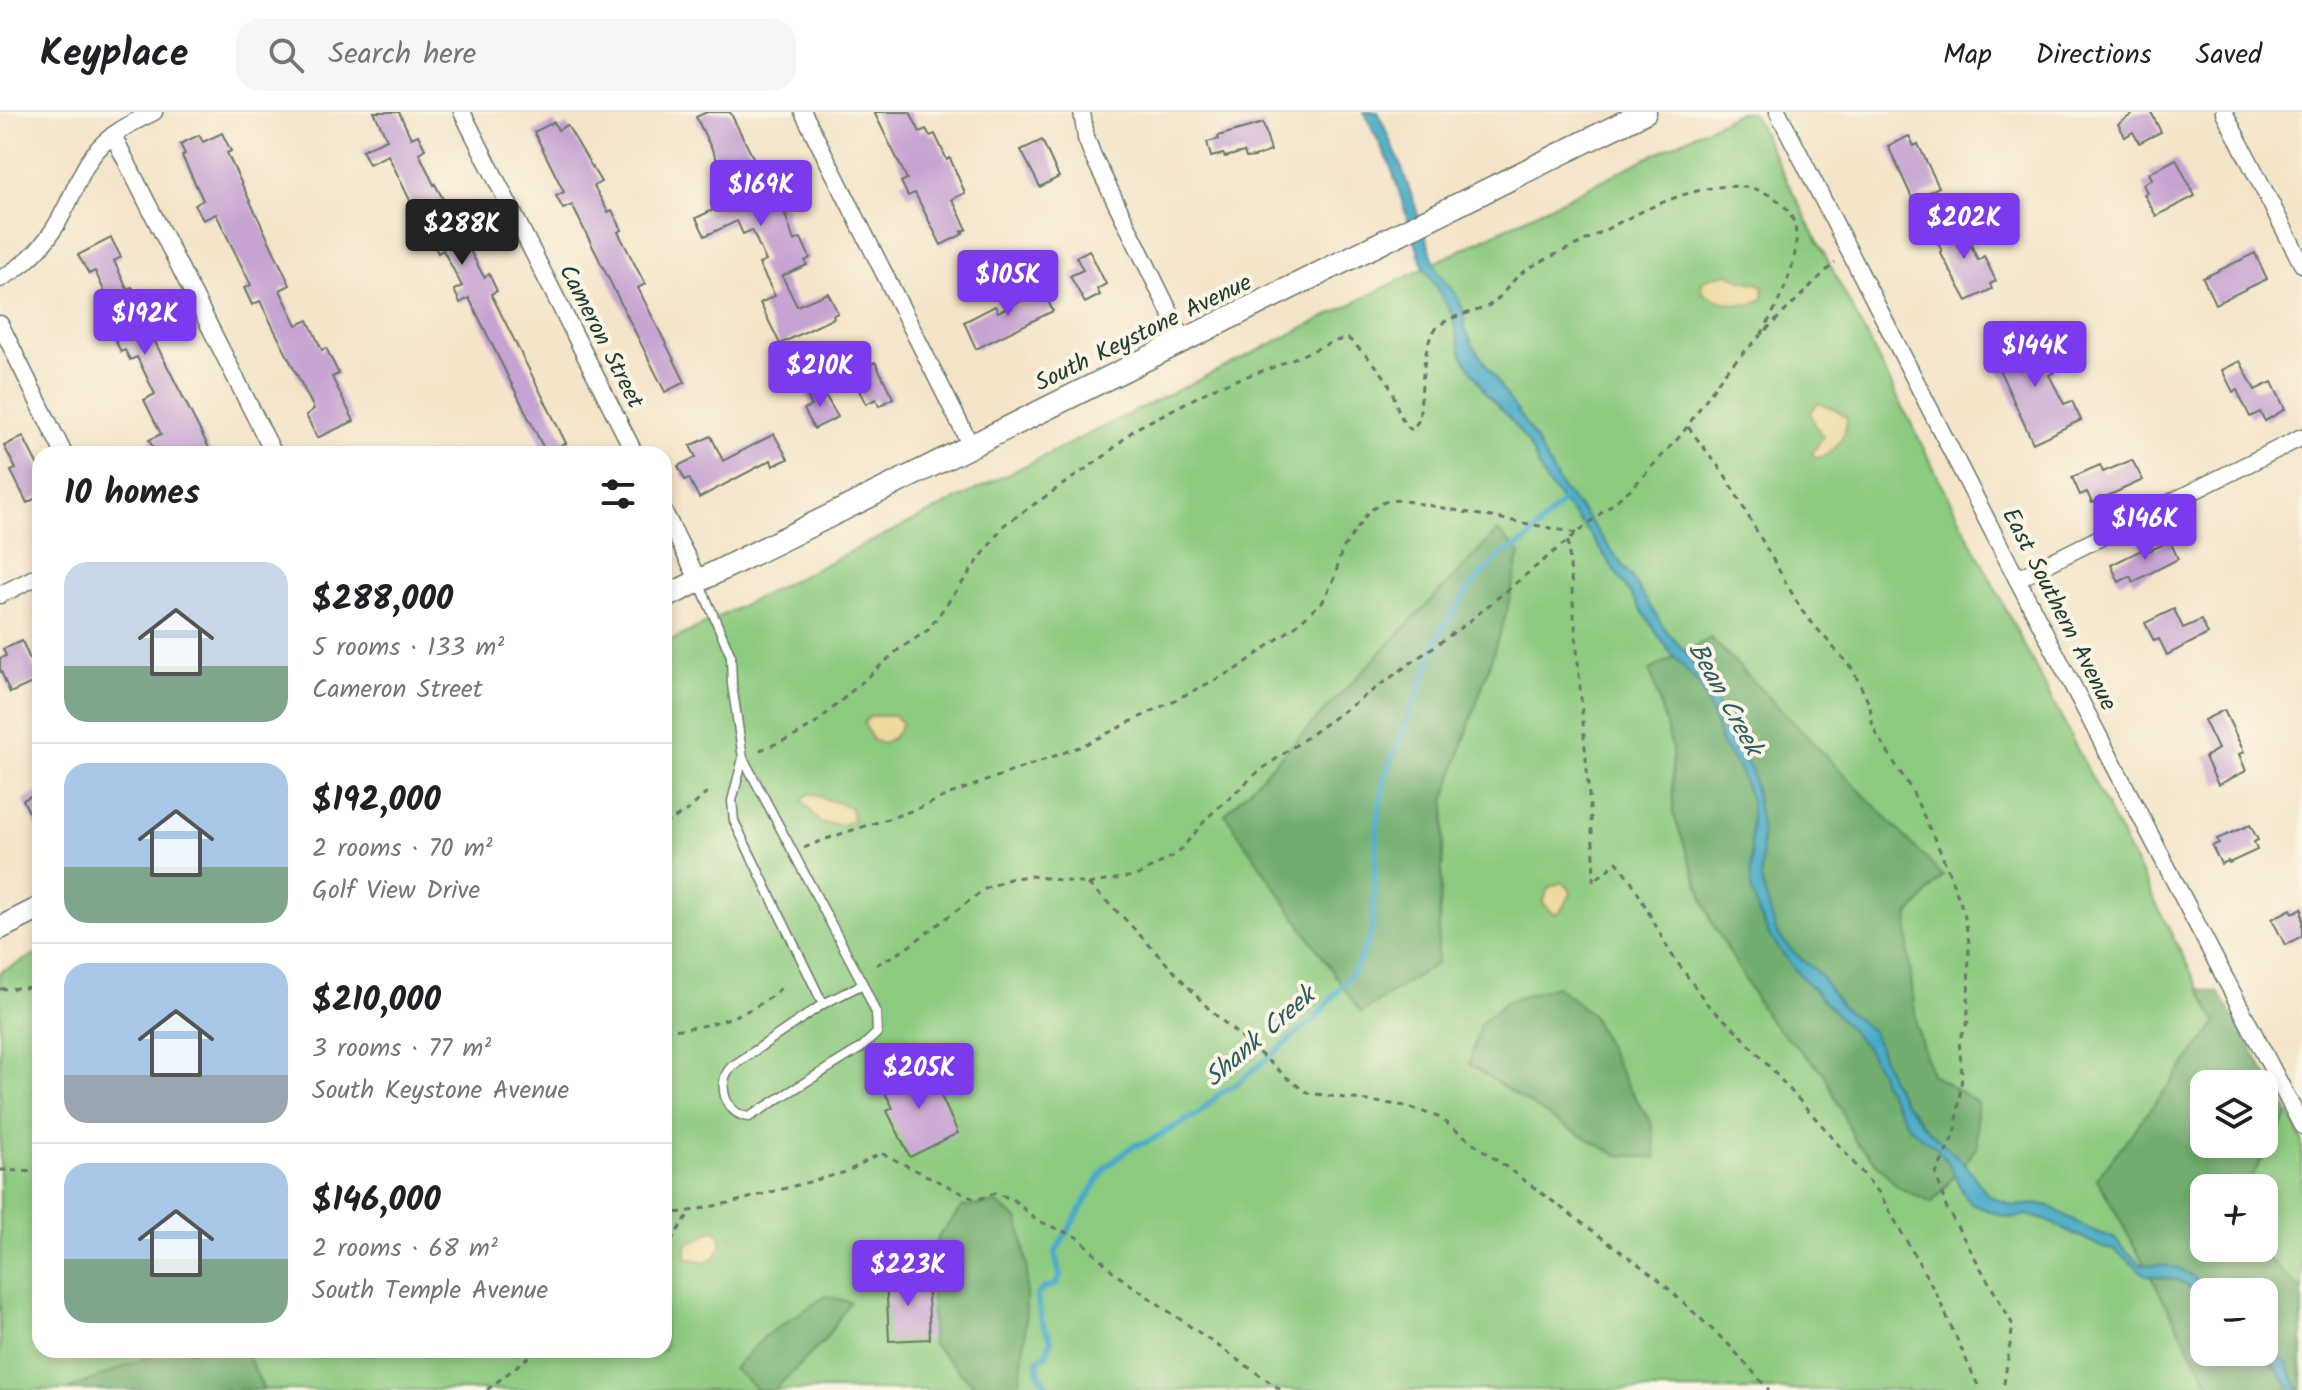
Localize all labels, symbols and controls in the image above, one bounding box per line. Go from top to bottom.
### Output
search box [236,19,796,91]
text: Keyplace [40,25,188,85]
text: Search here [328,31,476,79]
icon: search [264,33,308,77]
text: Map [1943,33,1992,78]
text: Directions [2036,33,2152,78]
text: Saved [2196,33,2262,78]
pin: $169K [705,160,817,228]
text: $169K [728,165,794,207]
pin: $202K [1908,193,2020,261]
text: $202K [1927,198,2001,240]
pin: $288K [406,199,518,267]
text: $288K [424,204,500,246]
pin: $105K [952,250,1064,318]
text: $105K [975,255,1041,297]
street label: Cameron Street [548,258,654,416]
street label: South Keystone Avenue [1028,264,1259,403]
pin: $192K [89,289,201,357]
text: $192K [111,294,179,336]
pin: $144K [1979,321,2091,389]
text: $144K [2001,326,2069,368]
pin: $210K [764,341,876,409]
text: $210K [786,346,854,388]
text: 10 homes [64,467,200,521]
icon: filters [596,472,640,516]
pin: $146K [2089,494,2201,562]
text: $146K [2111,499,2179,541]
street label: East Southern Avenue [1991,501,2127,718]
text: $288,000 [312,573,453,627]
icon: home [128,594,224,690]
text: 5 rooms · 133 m² [312,627,504,669]
water label: Bean Creek [1676,634,1775,767]
text: Cameron Street [312,669,483,711]
text: $192,000 [312,774,441,828]
icon: home [128,795,224,891]
text: 2 rooms · 70 m² [312,828,493,870]
text: Golf View Drive [312,870,480,912]
text: $210,000 [312,974,441,1028]
water label: Shank Creek [1195,974,1328,1098]
icon: home [128,995,224,1091]
text: 3 rooms · 77 m² [312,1028,491,1070]
pin: $205K [863,1043,975,1111]
text: $205K [883,1048,955,1090]
text: South Keystone Avenue [312,1070,569,1112]
map controls [2190,1070,2278,1366]
button: layers [2190,1070,2278,1158]
text: $146,000 [312,1174,441,1228]
button: + [2190,1174,2278,1262]
icon: home [128,1195,224,1291]
text: 2 rooms · 68 m² [312,1228,498,1270]
pin: $223K [852,1240,964,1308]
text: $223K [870,1245,946,1287]
text: South Temple Avenue [312,1270,548,1312]
button: − [2190,1278,2278,1366]

